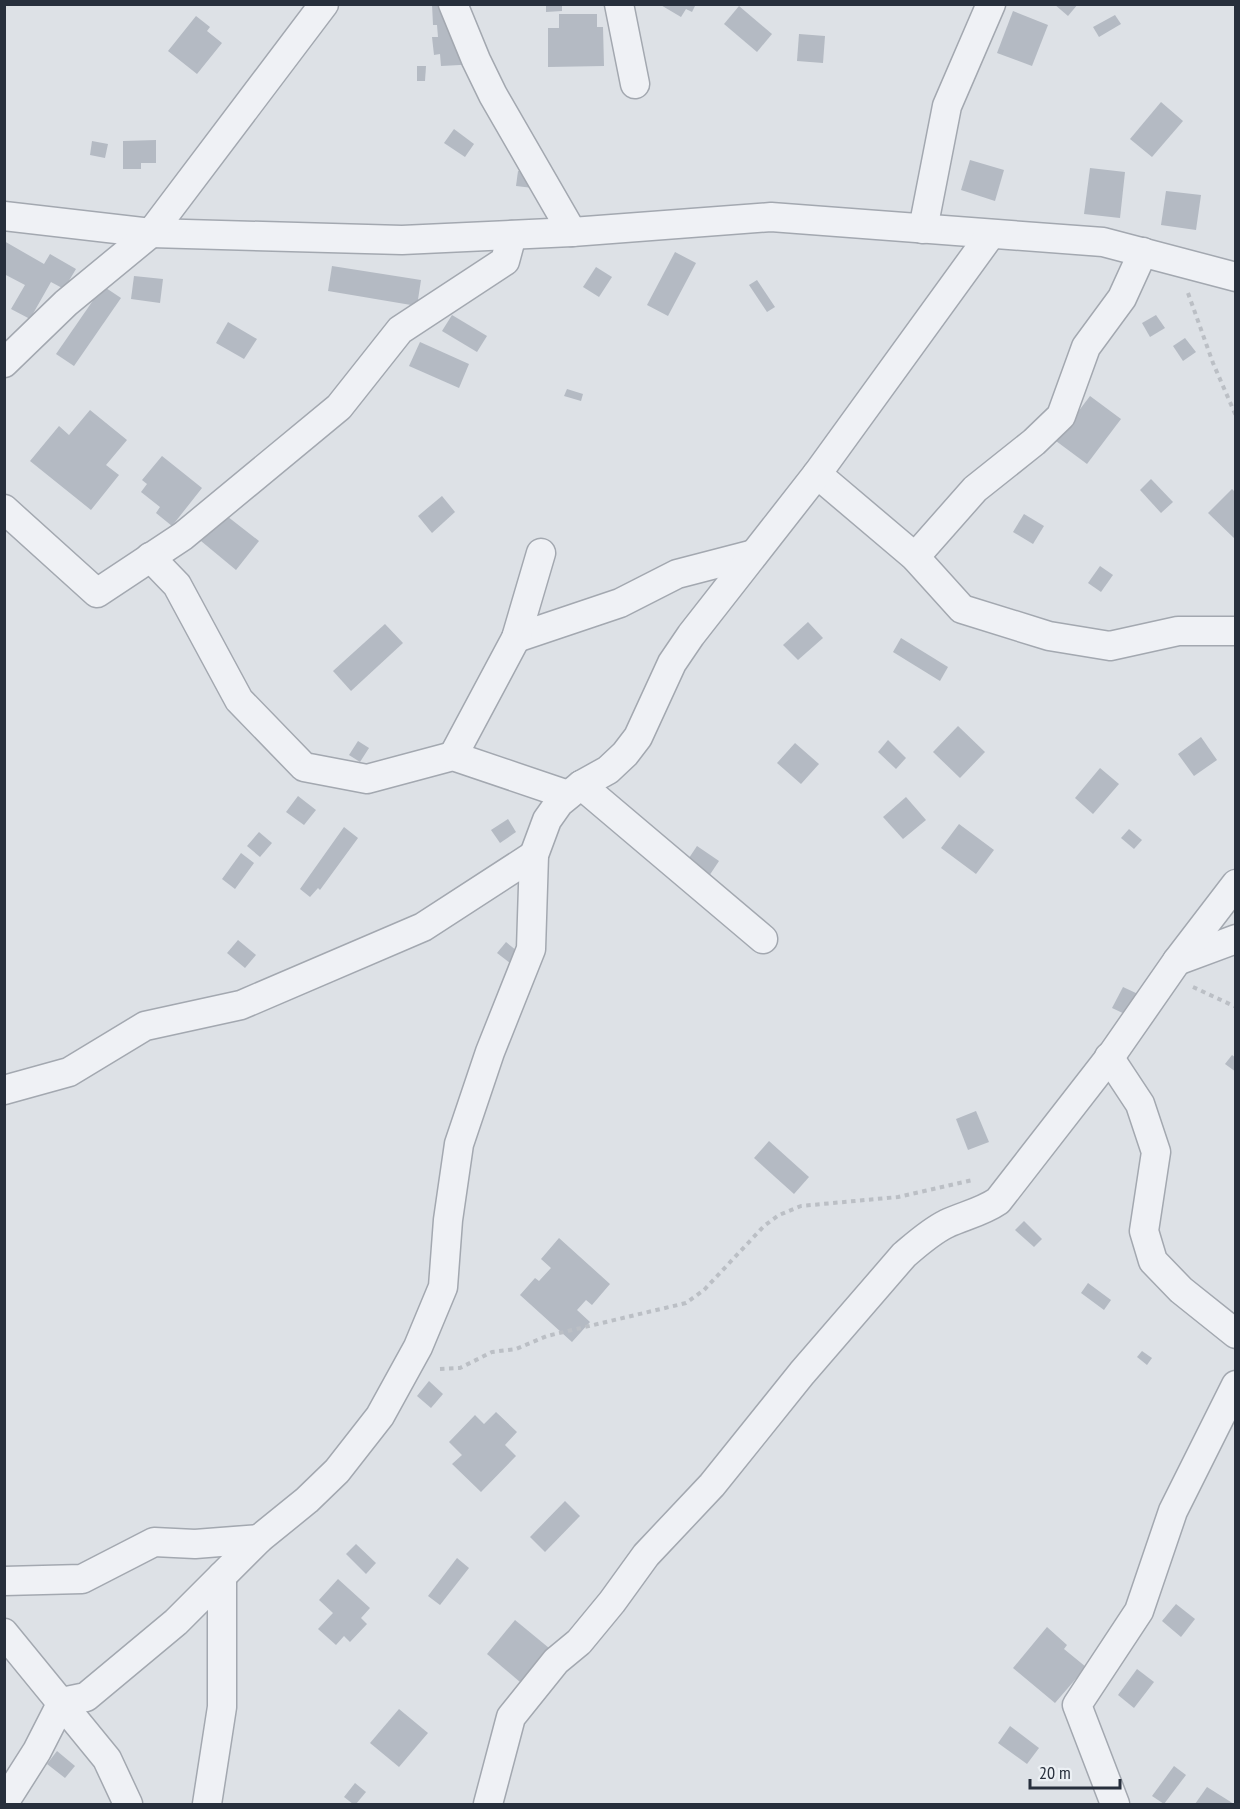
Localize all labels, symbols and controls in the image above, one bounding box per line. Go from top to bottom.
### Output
scale bar [1030,1752,1120,1790]
text: 20 m [1039,1761,1071,1784]

